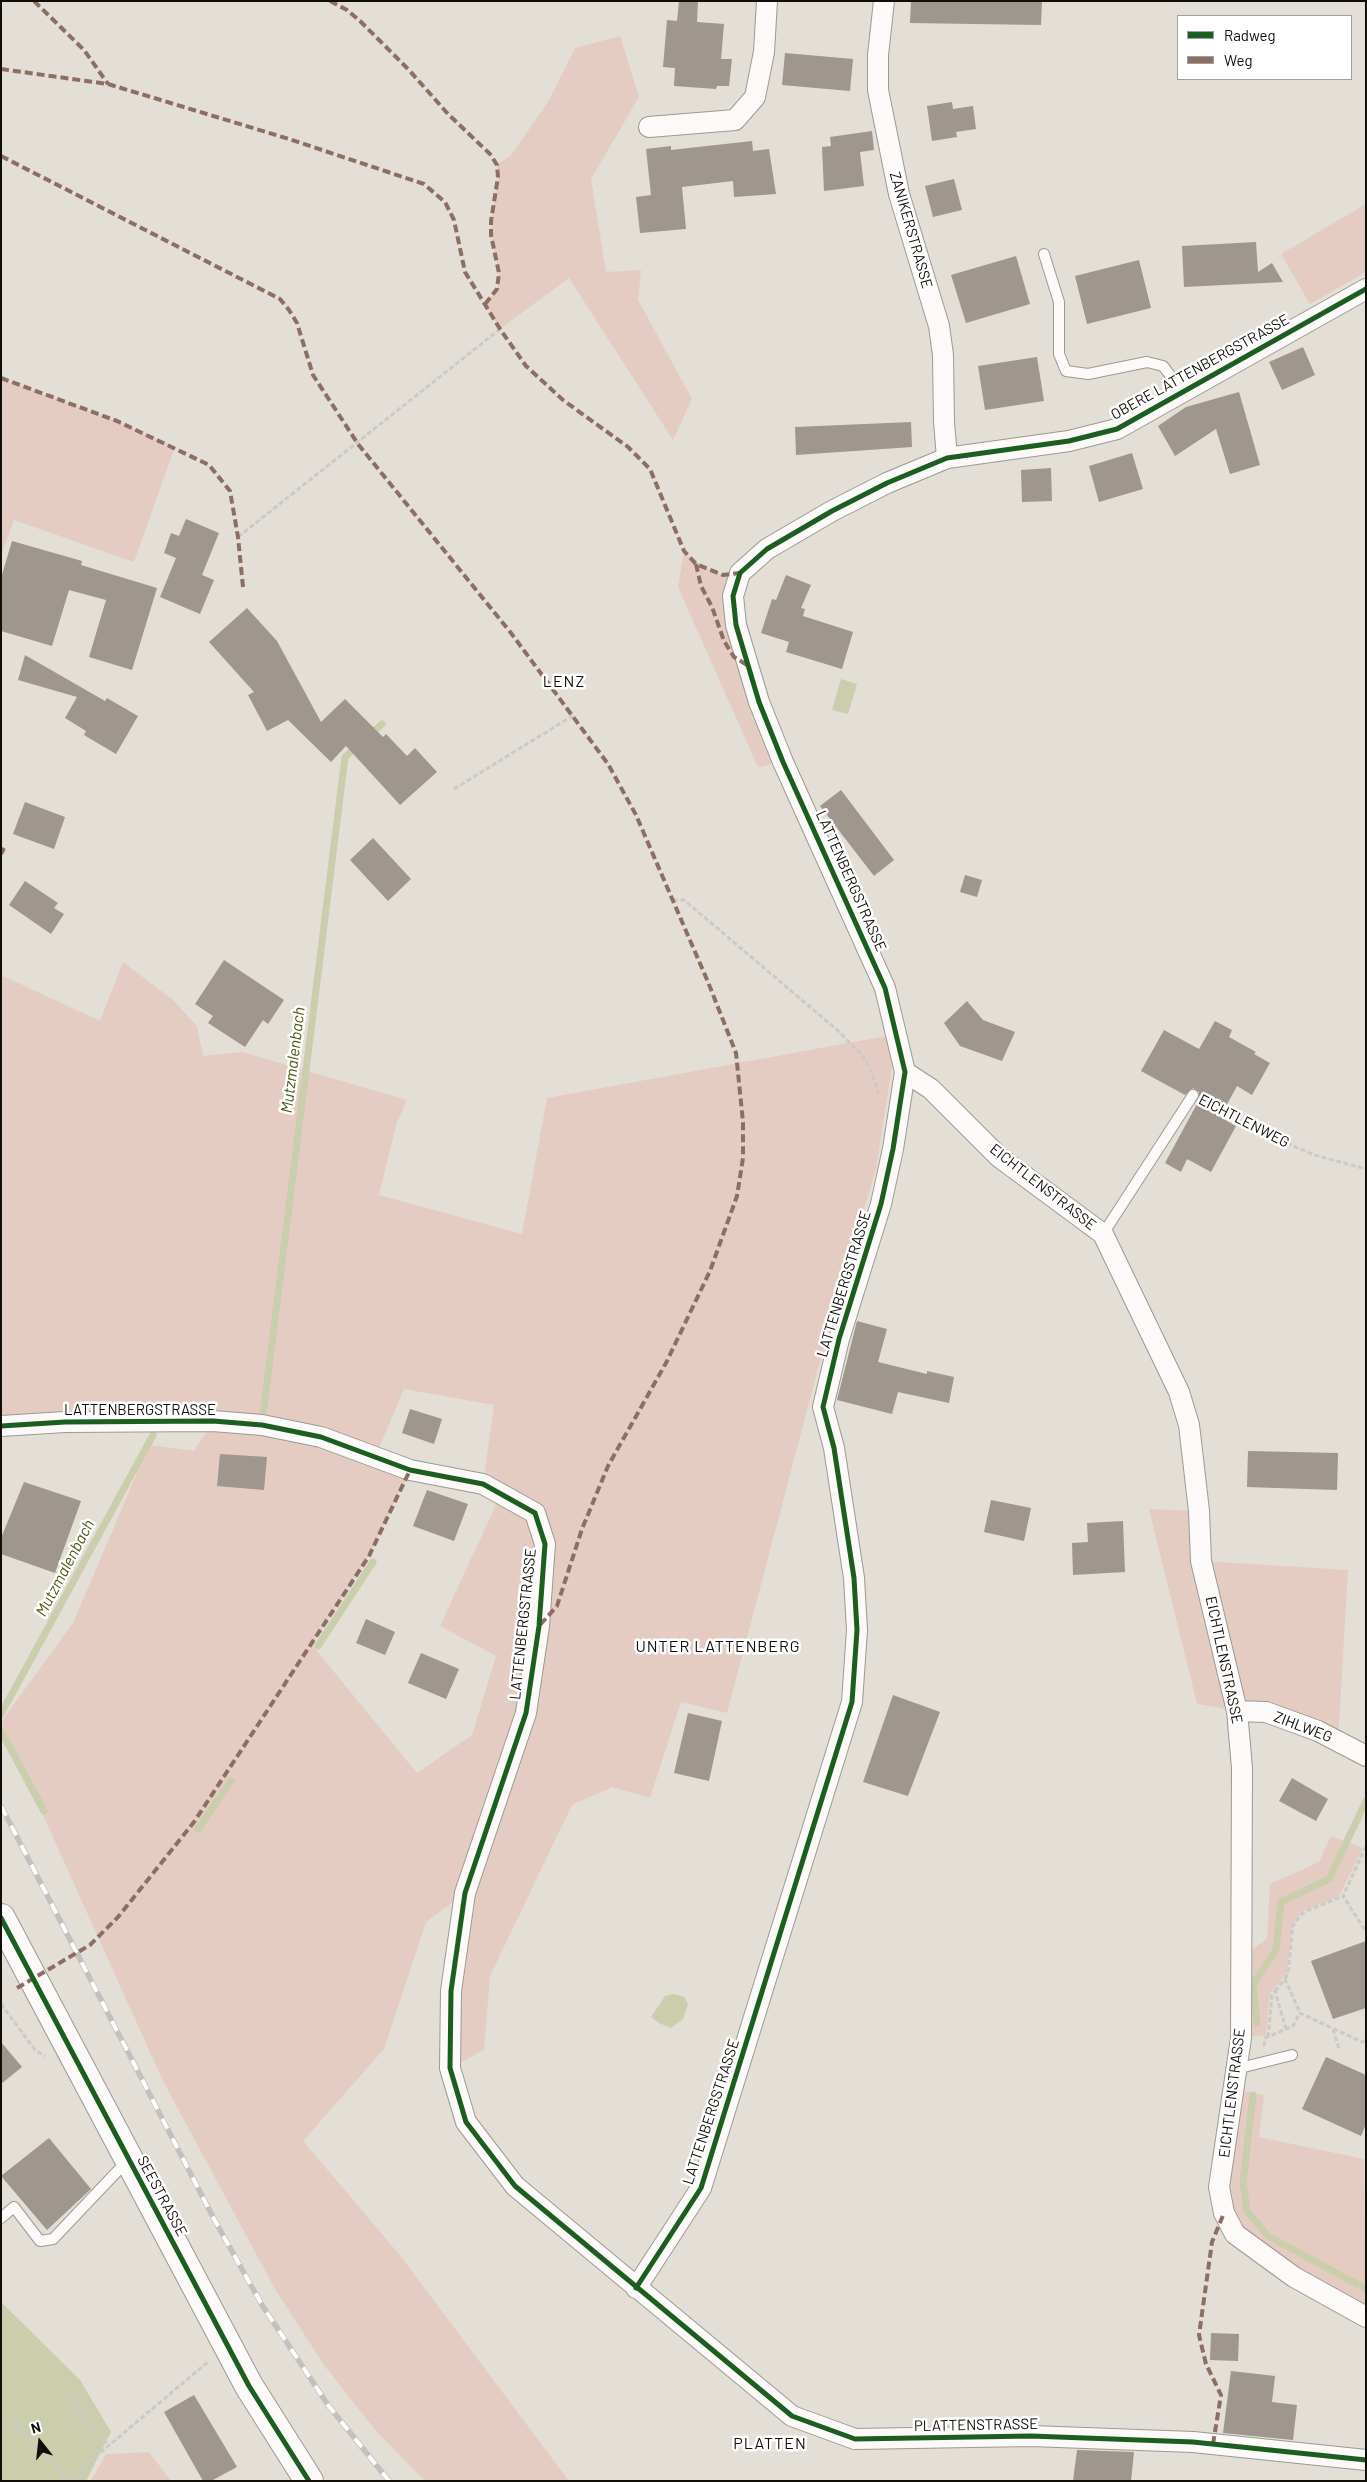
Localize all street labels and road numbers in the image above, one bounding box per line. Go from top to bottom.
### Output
street label: ZANIKERSTRASSE [886,170,936,290]
street label: OBERE LATTENBERGSTRASSE [1108,310,1292,424]
street label: LATTENBERGSTRASSE [812,808,890,954]
street label: EICHTLENWEG [1196,1090,1292,1152]
street label: EICHTLENSTRASSE [986,1140,1100,1234]
street label: LATTENBERGSTRASSE [813,1209,875,1359]
street label: LATTENBERGSTRASSE [64,1401,216,1419]
street label: LATTENBERGSTRASSE [506,1547,540,1701]
street label: EICHTLENSTRASSE [1202,1595,1246,1725]
street label: ZIHLWEG [1271,1708,1335,1746]
street label: EICHTLENSTRASSE [1215,2027,1249,2159]
street label: LATTENBERGSTRASSE [679,2037,743,2187]
street label: SEESTRASSE [133,2153,191,2239]
street label: PLATTENSTRASSE [914,2415,1038,2435]

